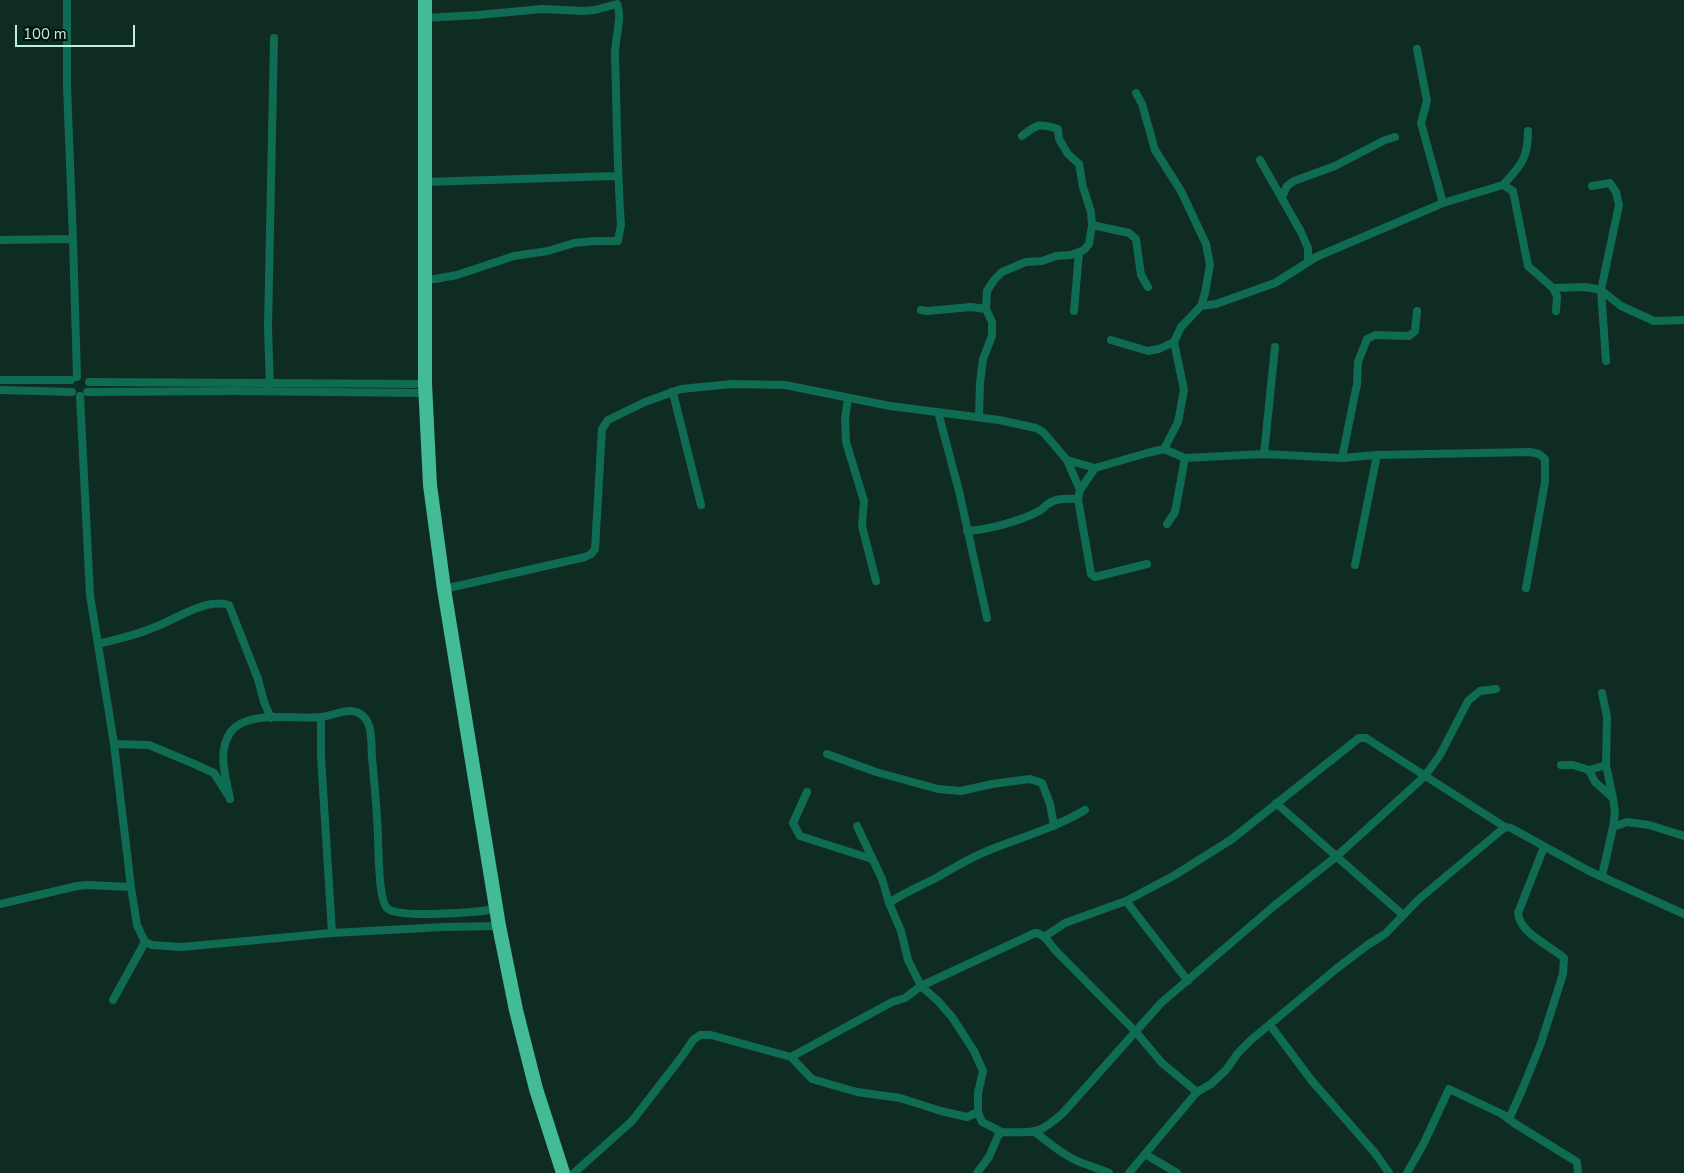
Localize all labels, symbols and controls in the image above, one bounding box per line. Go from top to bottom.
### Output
scale bar [18,15,138,47]
text: 100 m [23,24,67,44]

